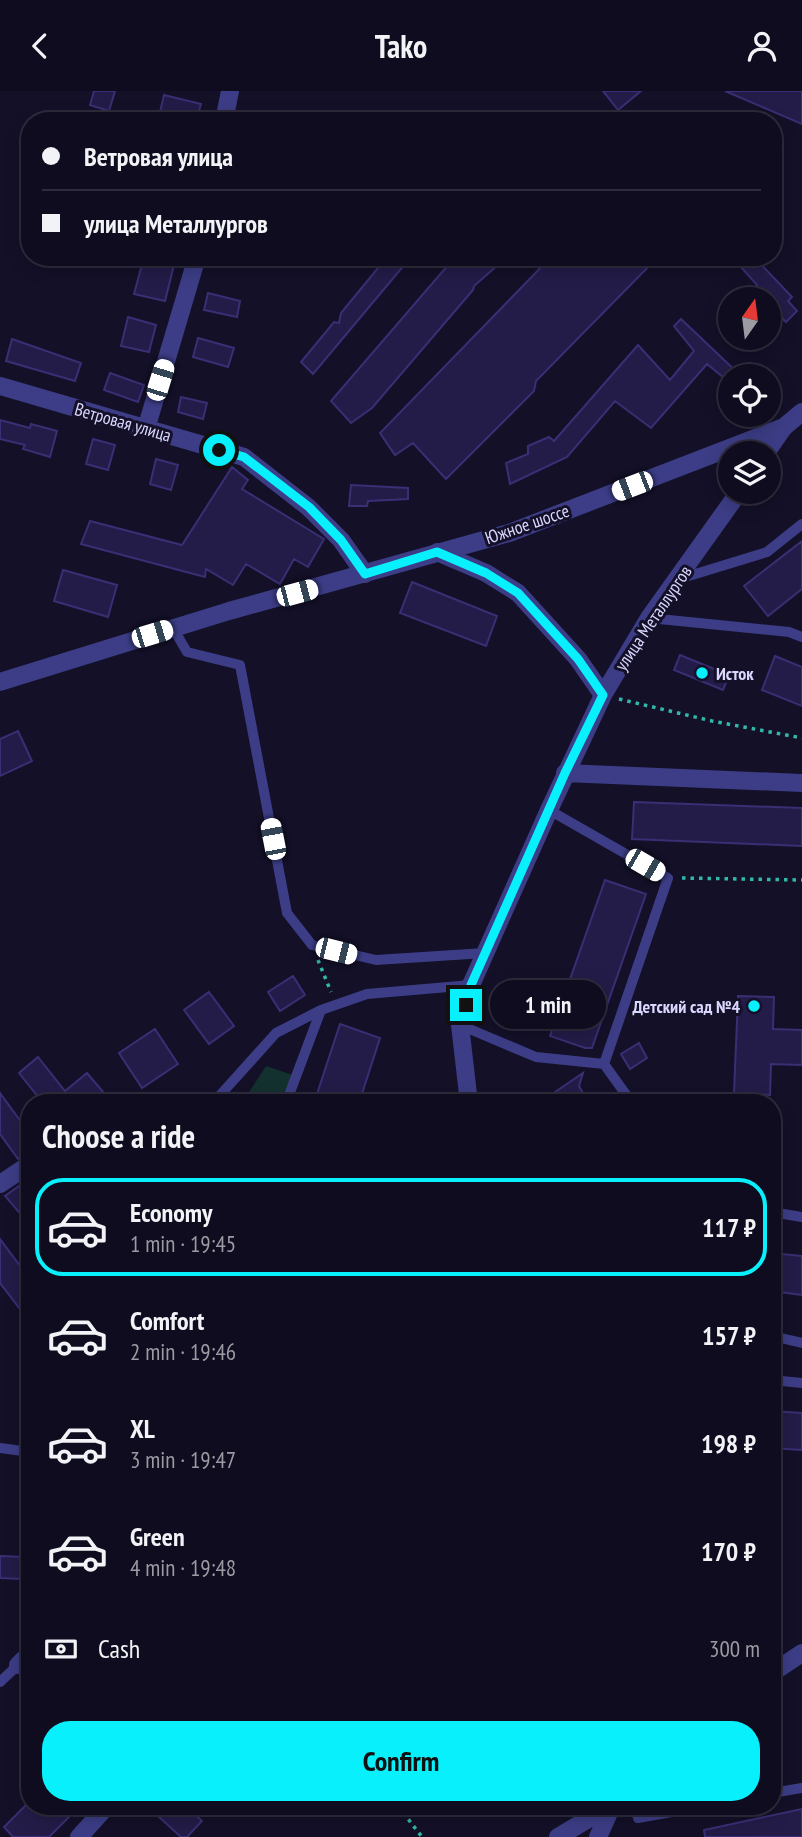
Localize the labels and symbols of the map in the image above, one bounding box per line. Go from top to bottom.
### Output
north arrow [718,287,780,350]
car [144,357,177,403]
street label: Ветровая улица [72,397,174,447]
route start [203,434,235,466]
car [609,469,656,503]
street label: Южное шоссе [482,499,572,549]
street label: улица Металлургов [609,561,697,675]
car [274,577,321,609]
car [129,618,176,650]
place label: Исток [716,662,754,685]
marker: Исток [694,665,710,681]
car [259,816,288,862]
car [622,845,669,885]
car [314,936,359,966]
callout: 1 min [490,981,606,1030]
route end [450,989,482,1021]
place label: Детский сад №4 [632,995,740,1018]
marker: Детский сад №4 [746,998,762,1014]

